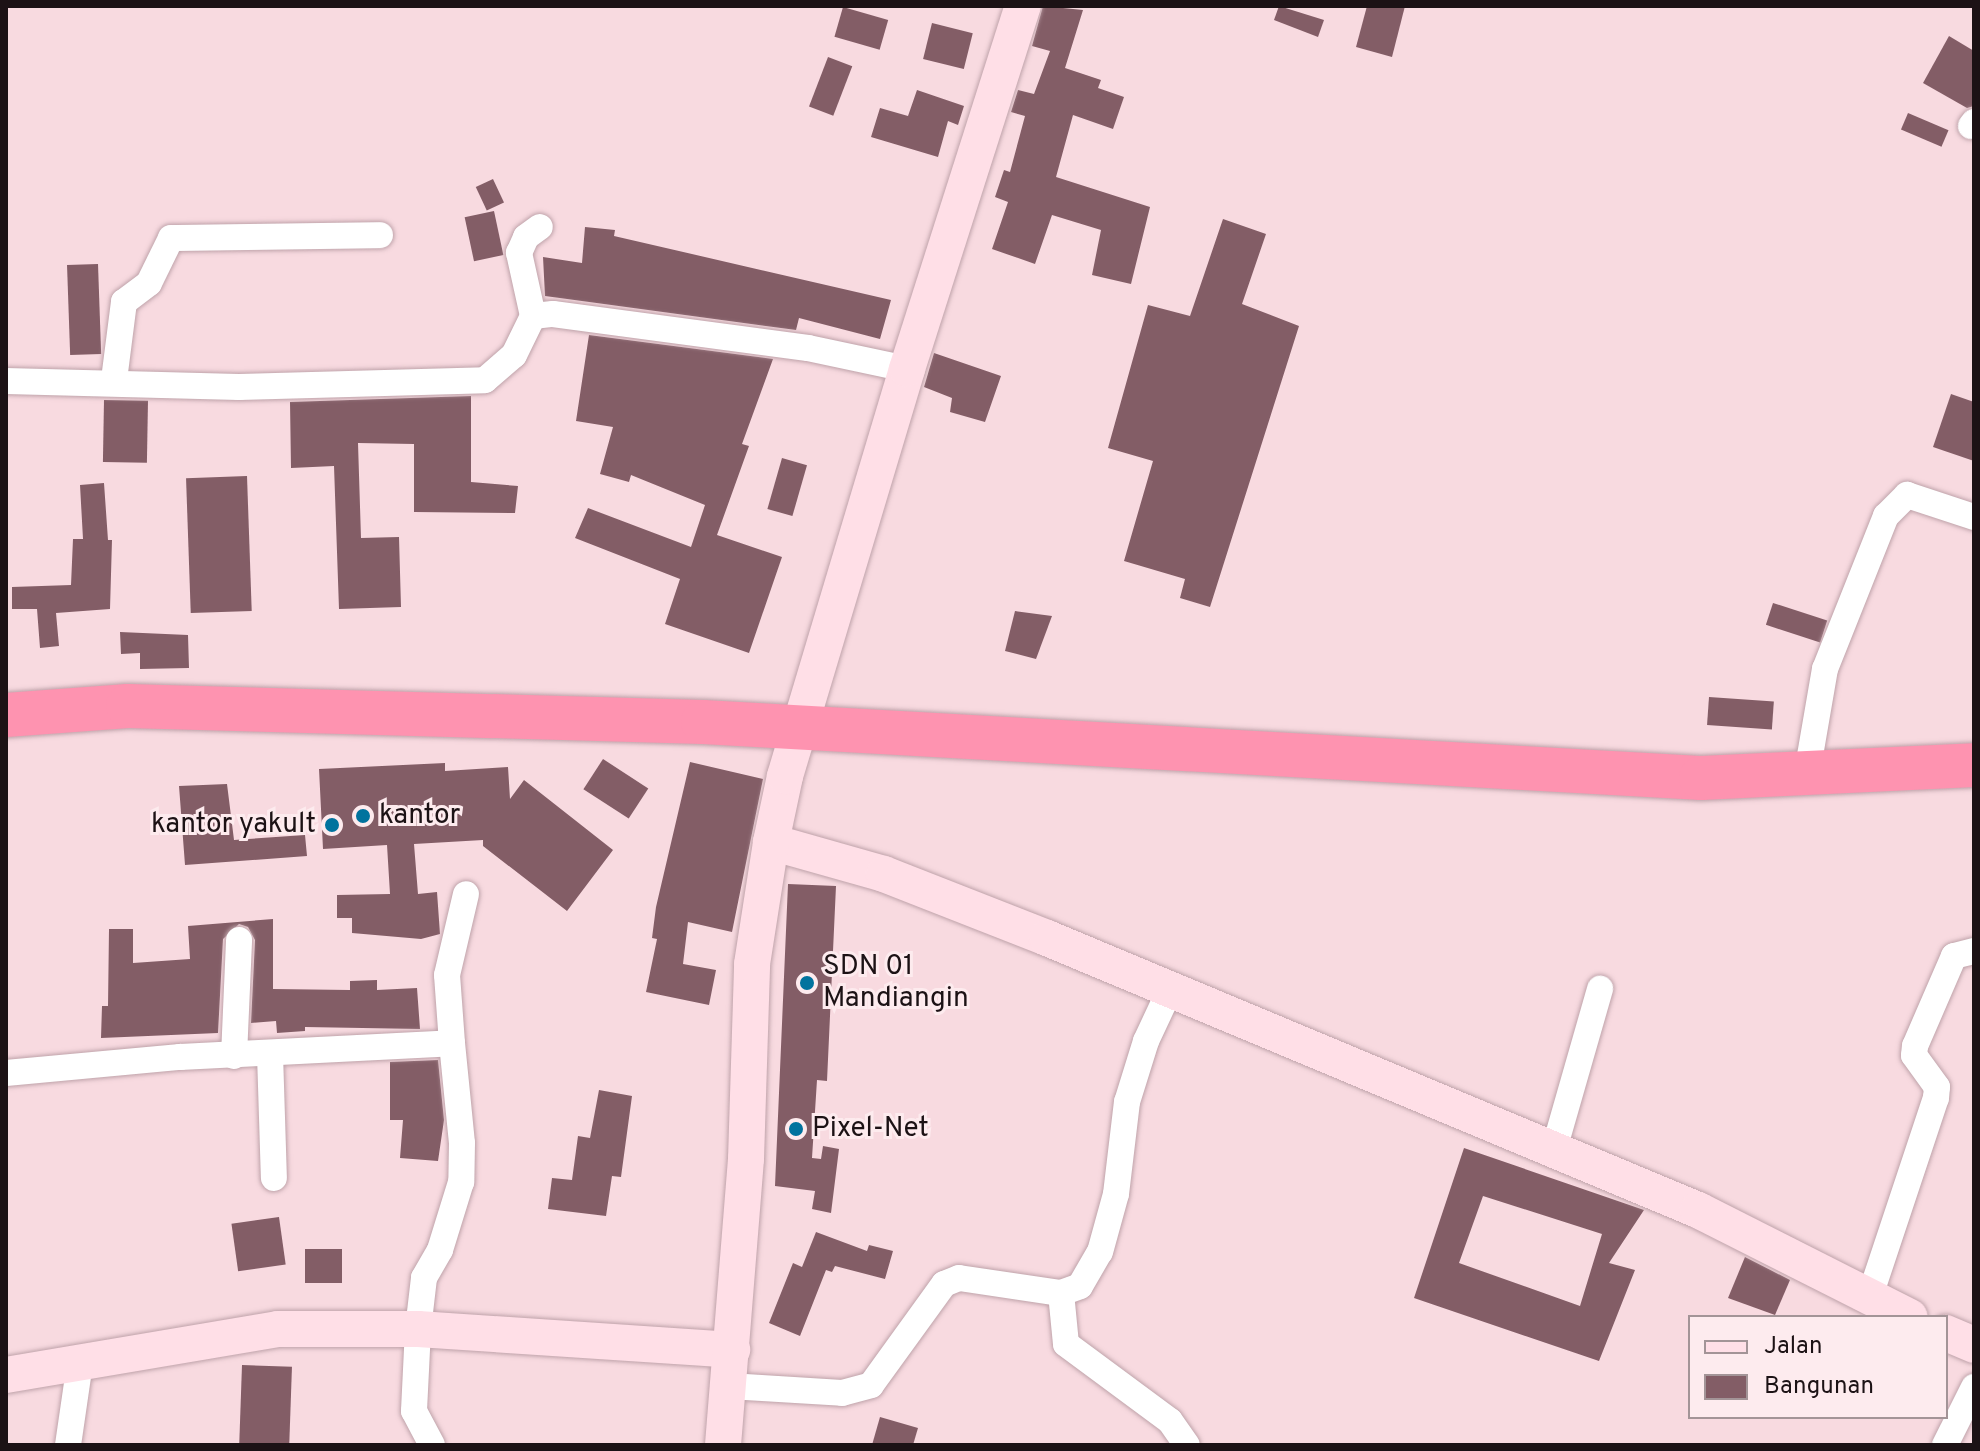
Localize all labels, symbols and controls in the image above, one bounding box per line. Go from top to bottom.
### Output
place label: kantor [379,799,460,833]
marker: kantor [354,807,372,825]
place label: kantor yakult [151,808,316,842]
marker: kantor yakult [323,816,341,834]
place label: SDN 01 Mandiangin [823,950,969,1016]
marker: SDN 01 Mandiangin [798,974,816,992]
place label: Pixel-Net [812,1112,929,1146]
marker: Pixel-Net [787,1120,805,1138]
legend [1688,1315,1948,1419]
text: Jalan [1764,1332,1822,1362]
text: Bangunan [1764,1372,1874,1402]

